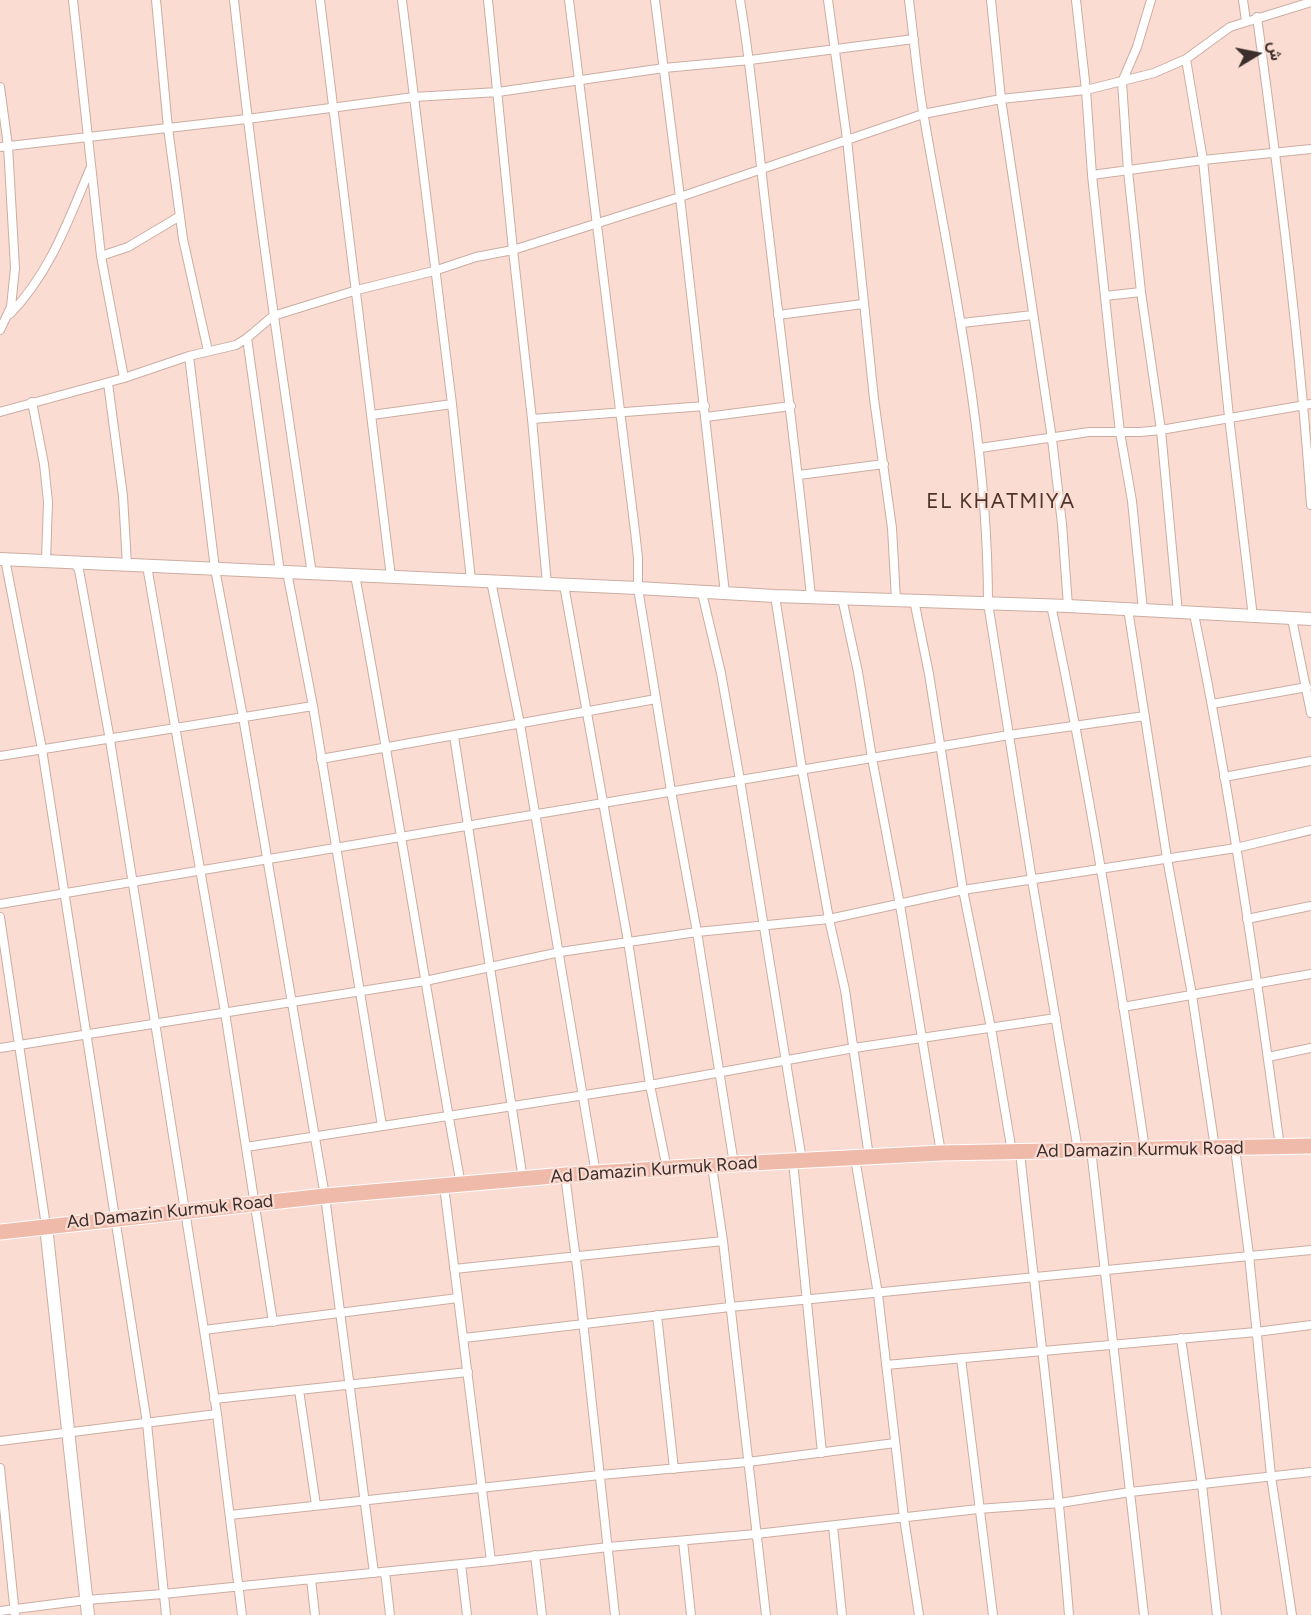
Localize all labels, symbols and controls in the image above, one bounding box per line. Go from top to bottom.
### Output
north arrow [1227,24,1287,84]
text: ش [1264,40,1286,62]
district label: EL KHATMIYA [926,489,1076,515]
street label: Ad Damazin Kurmuk Road [1036,1137,1244,1163]
street label: Ad Damazin Kurmuk Road [550,1152,758,1188]
street label: Ad Damazin Kurmuk Road [66,1190,274,1234]

